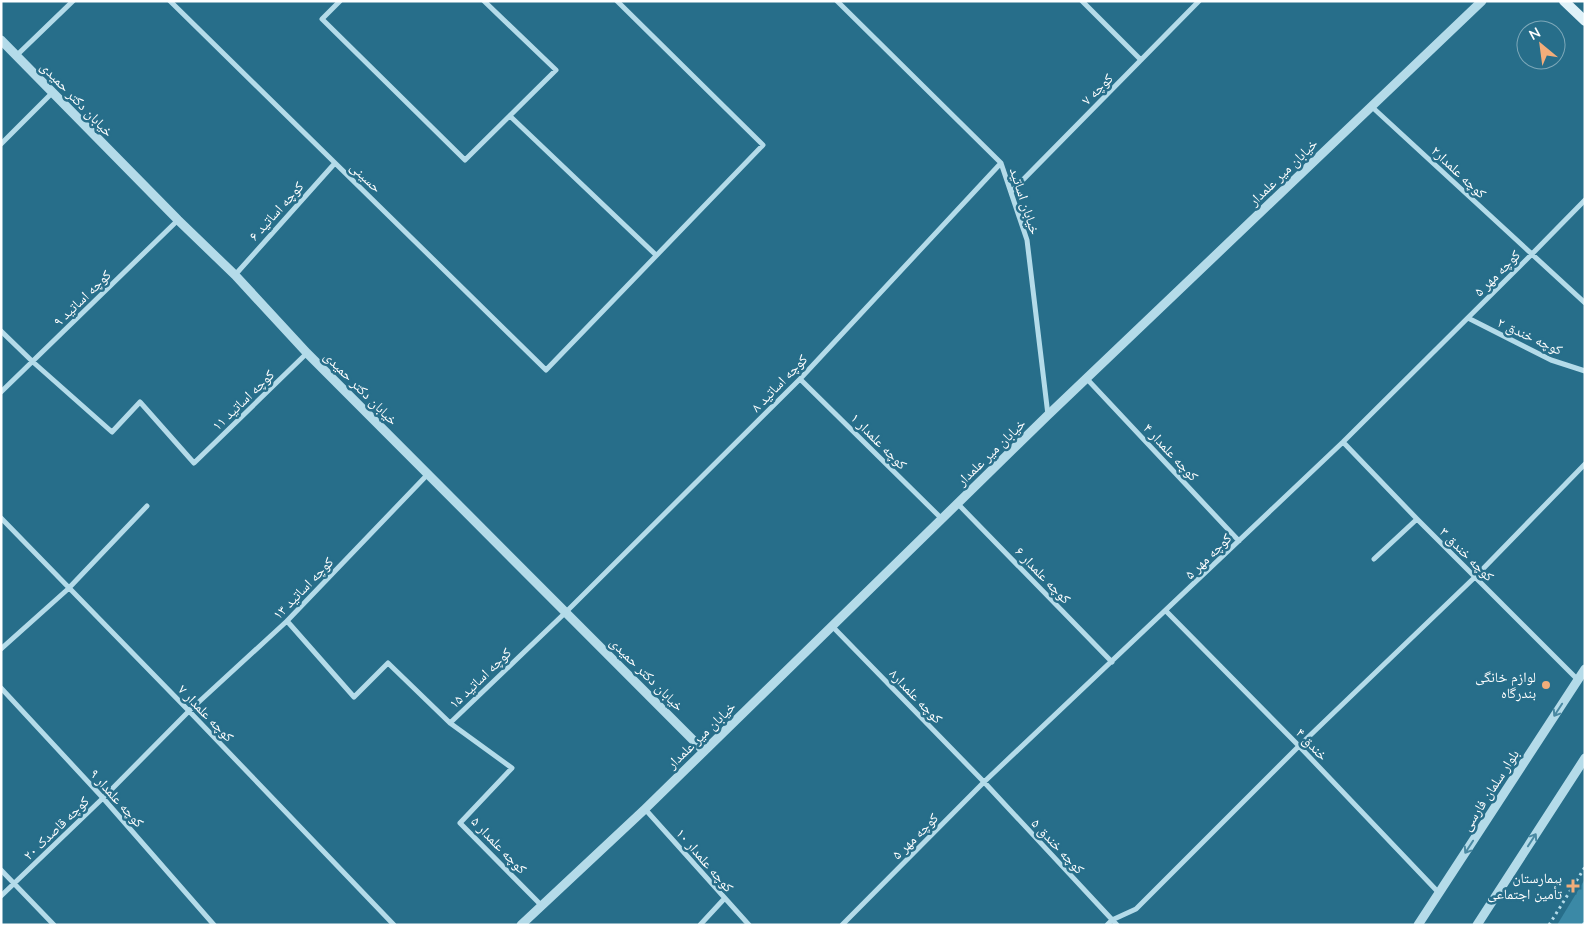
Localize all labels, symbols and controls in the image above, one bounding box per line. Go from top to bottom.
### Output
north arrow [1516,20,1566,70]
text: N [1526,23,1544,45]
street label: خیابان دکتر حمیدی [36,58,117,141]
street label: کوچه ۷ [1077,69,1117,109]
street label: خیابان میر علمدار [1244,135,1322,211]
street label: کوچه علمدار۲ [1427,142,1491,203]
street label: حسینی [346,158,386,197]
street label: خیابان اساتید [1005,165,1044,237]
street label: کوچه اساتید ۶ [245,177,308,245]
street label: کوچه مهر ۵ [1470,246,1525,301]
street label: کوچه اساتید ۹ [49,266,116,331]
street label: کوچه خندق ۲ [1494,313,1566,360]
street label: خیابان دکتر حمیدی [319,347,402,430]
street label: کوچه اساتید ۸ [747,350,812,416]
street label: کوچه اساتید ۱۱ [208,366,279,435]
street label: کوچه علمدار ۱ [846,409,911,474]
street label: خیابان میر علمدار [952,415,1030,491]
street label: کوچه علمدار ۴ [1139,419,1203,486]
street label: کوچه خندق ۳ [1435,523,1498,586]
street label: کوچه مهر ۵ [1181,529,1236,584]
street label: کوچه علمدار ۶ [1011,543,1075,608]
street label: کوچه اساتید ۱۳ [269,553,338,624]
street label: خیابان دکتر حمیدی [605,633,688,716]
street label: کوچه اساتید ۱۵ [445,644,516,713]
street label: کوچه علمدار۸ [885,665,947,728]
place label: لوازم خانگی بندرگاه [1475,668,1536,703]
marker: لوازم خانگی بندرگاه [1540,679,1552,691]
street label: کوچه علمدار ۷ [174,681,238,746]
street label: خیابان میر علمدار [662,698,740,774]
one-way arrow [1553,703,1563,717]
street label: خندق ۴ [1291,724,1332,765]
street label: بلوار سلمان فارسی [1457,746,1524,835]
street label: کوچه علمدار ۹ [85,765,148,832]
street label: کوچه قاصدک ۲۰ [19,792,93,865]
street label: کوچه مهر ۵ [888,809,943,864]
street label: کوچه علمدار ۵ [467,813,531,878]
street label: کوچه خندق ۵ [1027,814,1089,878]
street label: کوچه علمدار ۱۰ [672,824,738,897]
one-way arrow [1527,833,1537,847]
one-way arrow [1464,839,1474,853]
place label: بیمارستان تأمین اجتماعی [1487,869,1562,904]
marker: بیمارستان تأمین اجتماعی [1566,879,1580,893]

